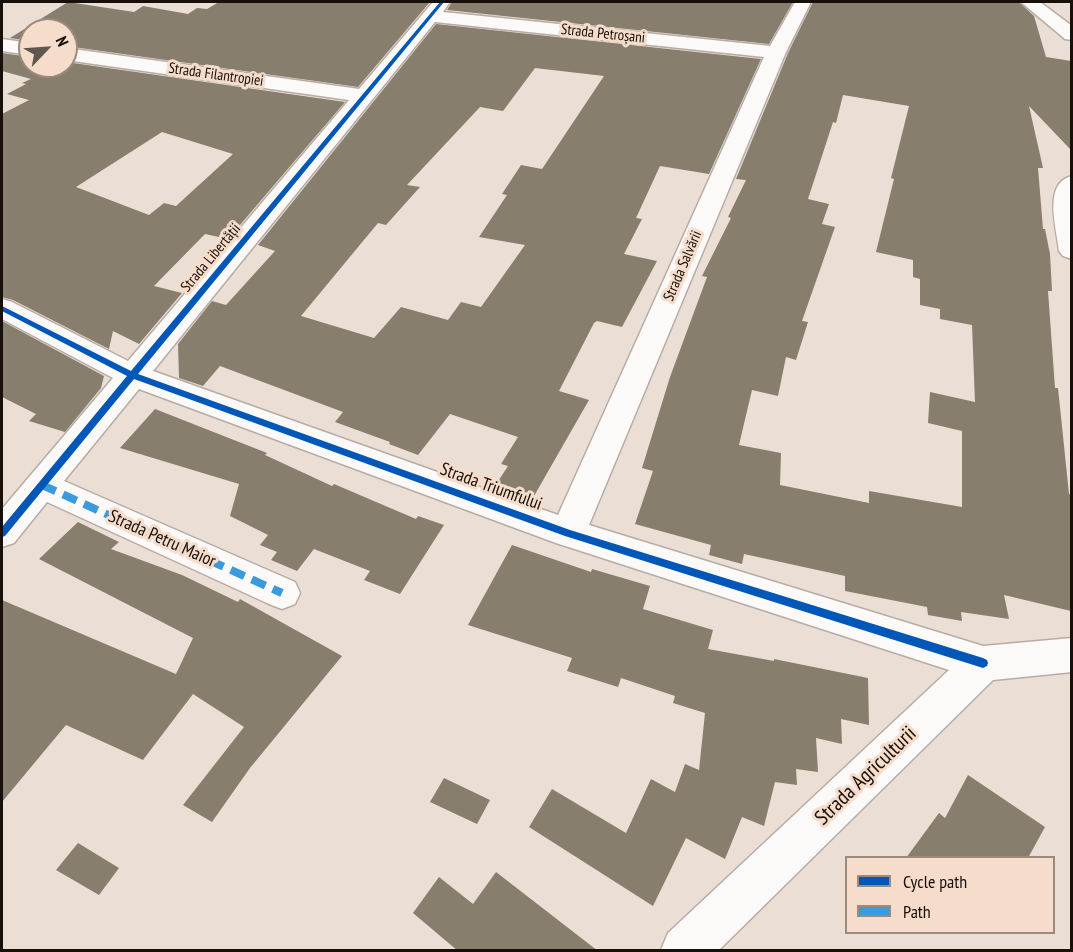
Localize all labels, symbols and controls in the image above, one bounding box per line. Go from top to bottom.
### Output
north arrow [18,18,78,78]
street label: Strada Petroșani [560,21,646,47]
text: N [52,33,73,49]
street label: Strada Filantropiei [167,59,265,91]
street label: Strada Libertății [177,220,245,296]
street label: Strada Salvării [660,228,706,304]
street label: Strada Triumfului [437,459,545,515]
street label: Strada Petru Maior [105,506,219,572]
street label: Strada Agriculturii [810,721,922,831]
legend [845,856,1055,934]
text: Cycle path [903,870,967,893]
text: Path [903,900,931,923]

